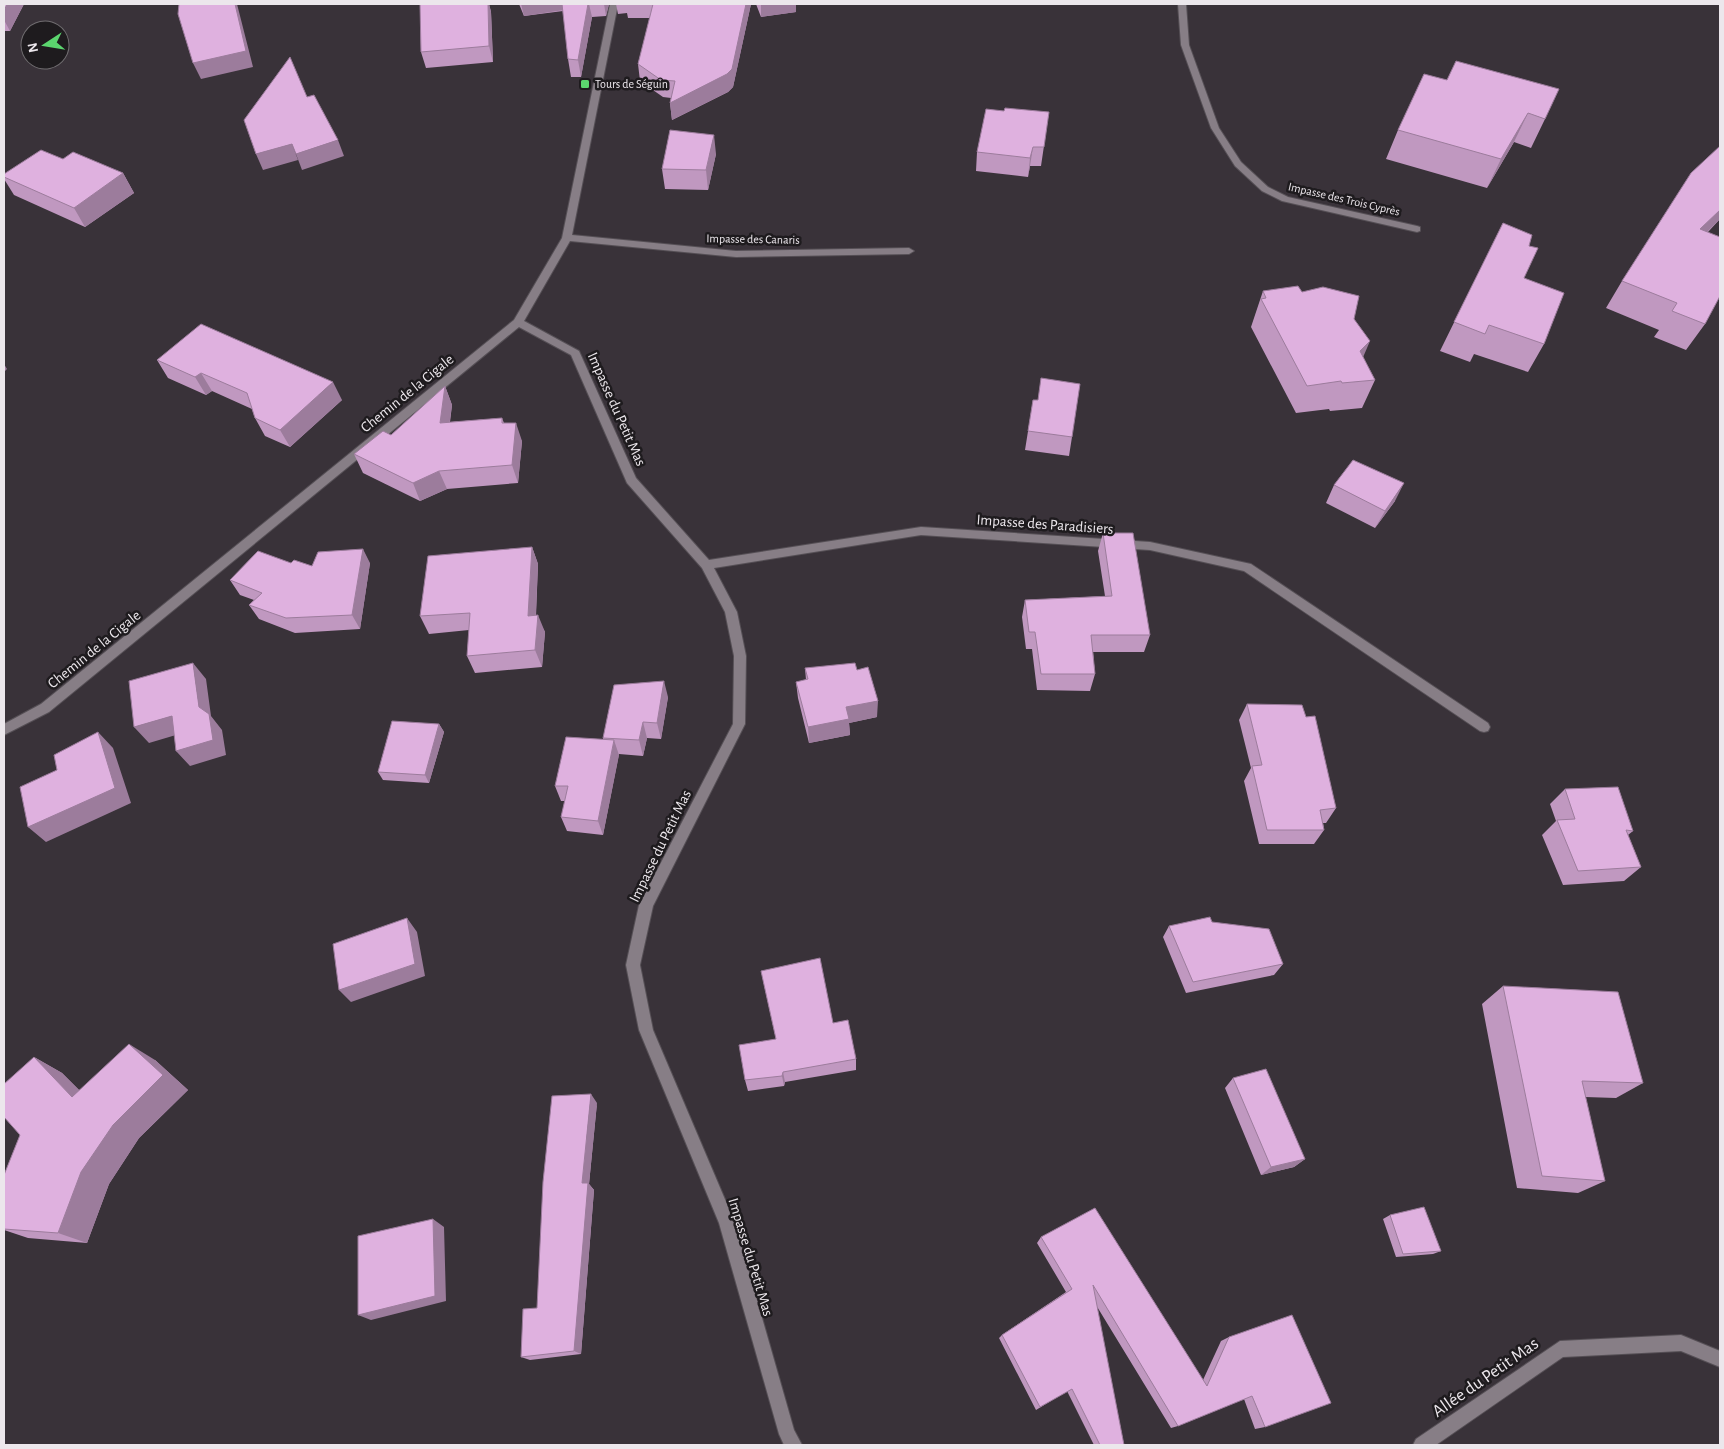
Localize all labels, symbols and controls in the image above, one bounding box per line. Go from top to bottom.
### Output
north arrow [20,20,70,70]
text: N [25,41,41,54]
marker: Tours de Séguin [579,78,591,90]
place label: Tours de Séguin [595,78,668,90]
street label: Impasse des Trois Cyprès [1287,180,1401,219]
street label: Impasse des Canaris [706,232,800,246]
street label: Impasse du Petit Mas [585,350,648,468]
street label: Chemin de la Cigale [358,351,457,435]
street label: Impasse des Paradisiers [976,512,1114,537]
street label: Chemin de la Cigale [45,607,144,691]
street label: Impasse du Petit Mas [627,788,694,905]
street label: Impasse du Petit Mas [725,1196,776,1318]
street label: Allée du Petit Mas [1429,1335,1542,1421]

